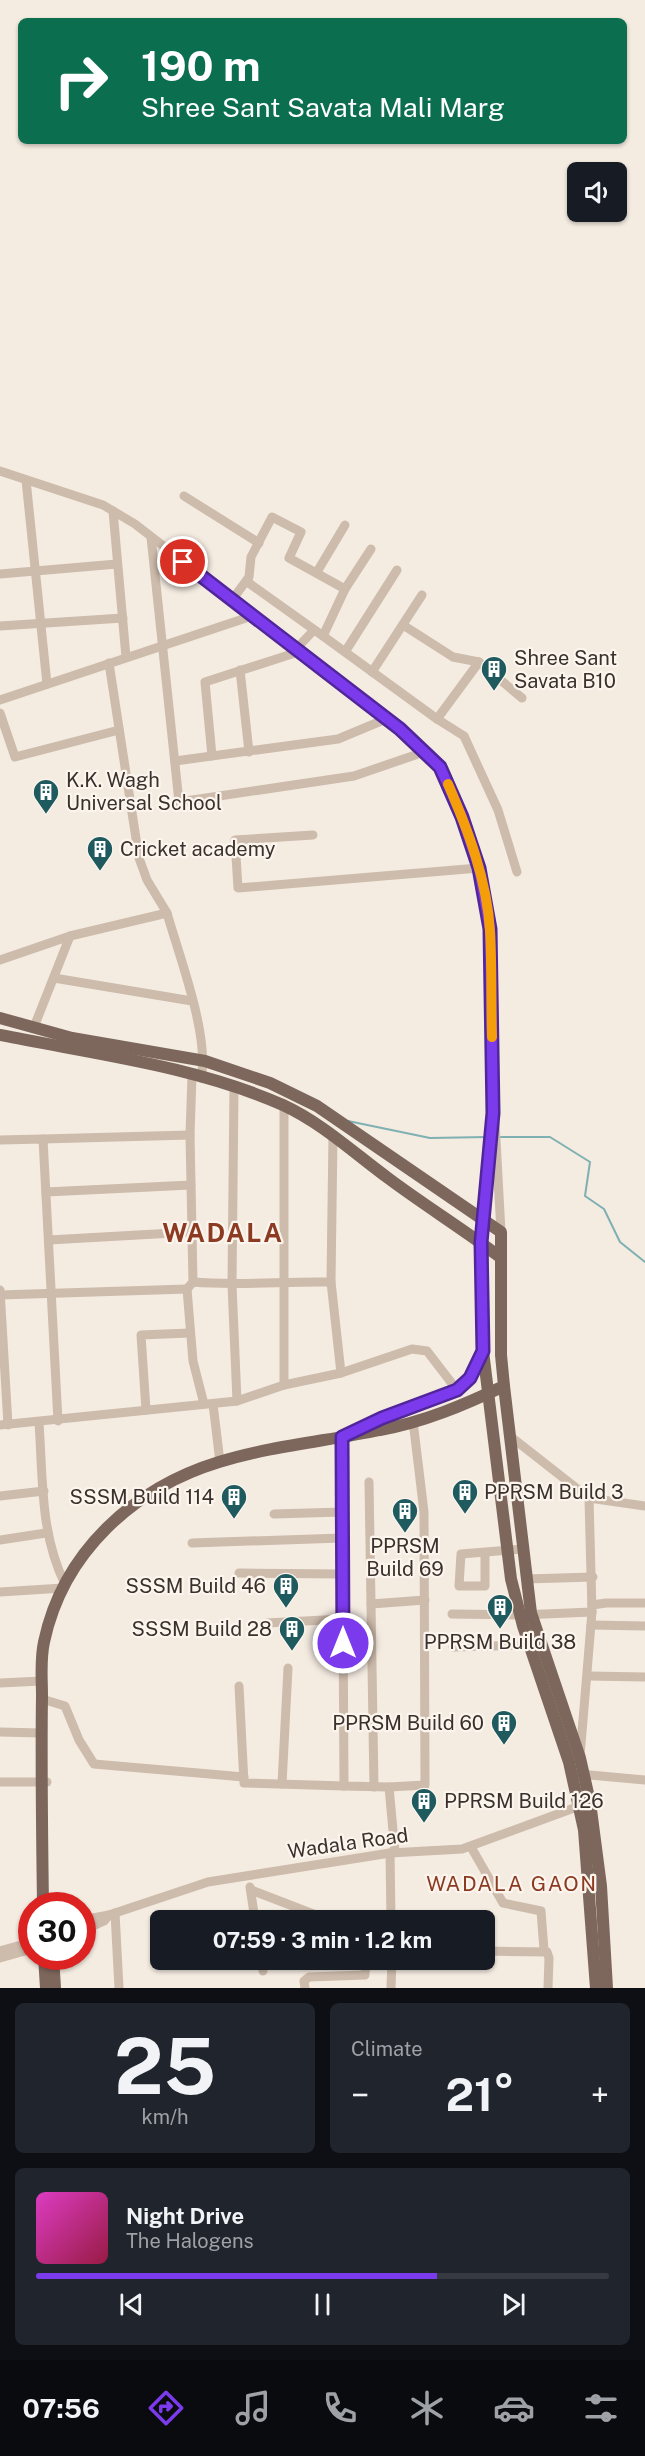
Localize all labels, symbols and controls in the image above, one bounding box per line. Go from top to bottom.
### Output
text: 190 m [141,41,261,90]
icon: right [42,42,120,120]
text: Shree Sant Savata Mali Marg [141,91,505,123]
map controls [567,162,627,222]
button: sound [567,162,627,222]
pin [157,536,208,587]
icon: arrive [166,545,199,578]
place label: Shree Sant Savata B10 [514,646,617,693]
building icon: Shree Sant Savata B10 [479,654,509,692]
place label: K.K. Wagh Universal School [66,768,222,815]
building icon: K.K. Wagh Universal School [31,777,61,815]
building icon: Cricket academy [85,834,115,872]
place label: Cricket academy [120,837,276,861]
district label: WADALA [162,1217,284,1248]
building icon: PPRSM Build 3 [450,1477,480,1515]
place label: PPRSM Build 3 [484,1480,624,1504]
building icon: SSSM Build 114 [219,1482,249,1520]
place label: SSSM Build 114 [70,1485,214,1509]
building icon: PPRSM Build 69 [390,1496,420,1534]
place label: PPRSM Build 69 [366,1534,444,1581]
building icon: SSSM Build 46 [271,1571,301,1609]
place label: SSSM Build 46 [125,1574,266,1598]
building icon: PPRSM Build 38 [485,1592,515,1630]
position arrow [311,1611,375,1675]
building icon: SSSM Build 28 [277,1614,307,1652]
place label: SSSM Build 28 [132,1617,272,1641]
place label: PPRSM Build 38 [424,1630,576,1654]
building icon: PPRSM Build 60 [489,1708,519,1746]
place label: PPRSM Build 60 [332,1711,484,1735]
building icon: PPRSM Build 126 [409,1786,439,1824]
place label: PPRSM Build 126 [444,1789,604,1813]
street label: Wadala Road [286,1823,410,1863]
district label: WADALA GAON [426,1871,598,1896]
speed limit sign: 30 [18,1892,96,1970]
text: 07:59 · 3 min · 1.2 km [213,1927,432,1953]
text: 25 [114,2020,216,2112]
text: Climate [351,2037,423,2061]
text: 21° [445,2068,515,2121]
text: − [351,2076,369,2114]
text: + [591,2076,609,2114]
text: km/h [141,2105,189,2129]
text: Night Drive [126,2203,244,2229]
text: The Halogens [126,2229,254,2253]
icon: previous [115,2288,148,2321]
icon: pause [306,2288,339,2321]
icon: next [497,2288,530,2321]
icon: directions [145,2387,187,2429]
icon: music [232,2387,274,2429]
icon: phone [319,2387,361,2429]
icon: climate [406,2387,448,2429]
icon: car [493,2387,535,2429]
icon: filters [580,2387,622,2429]
text: 07:56 [23,2392,100,2424]

